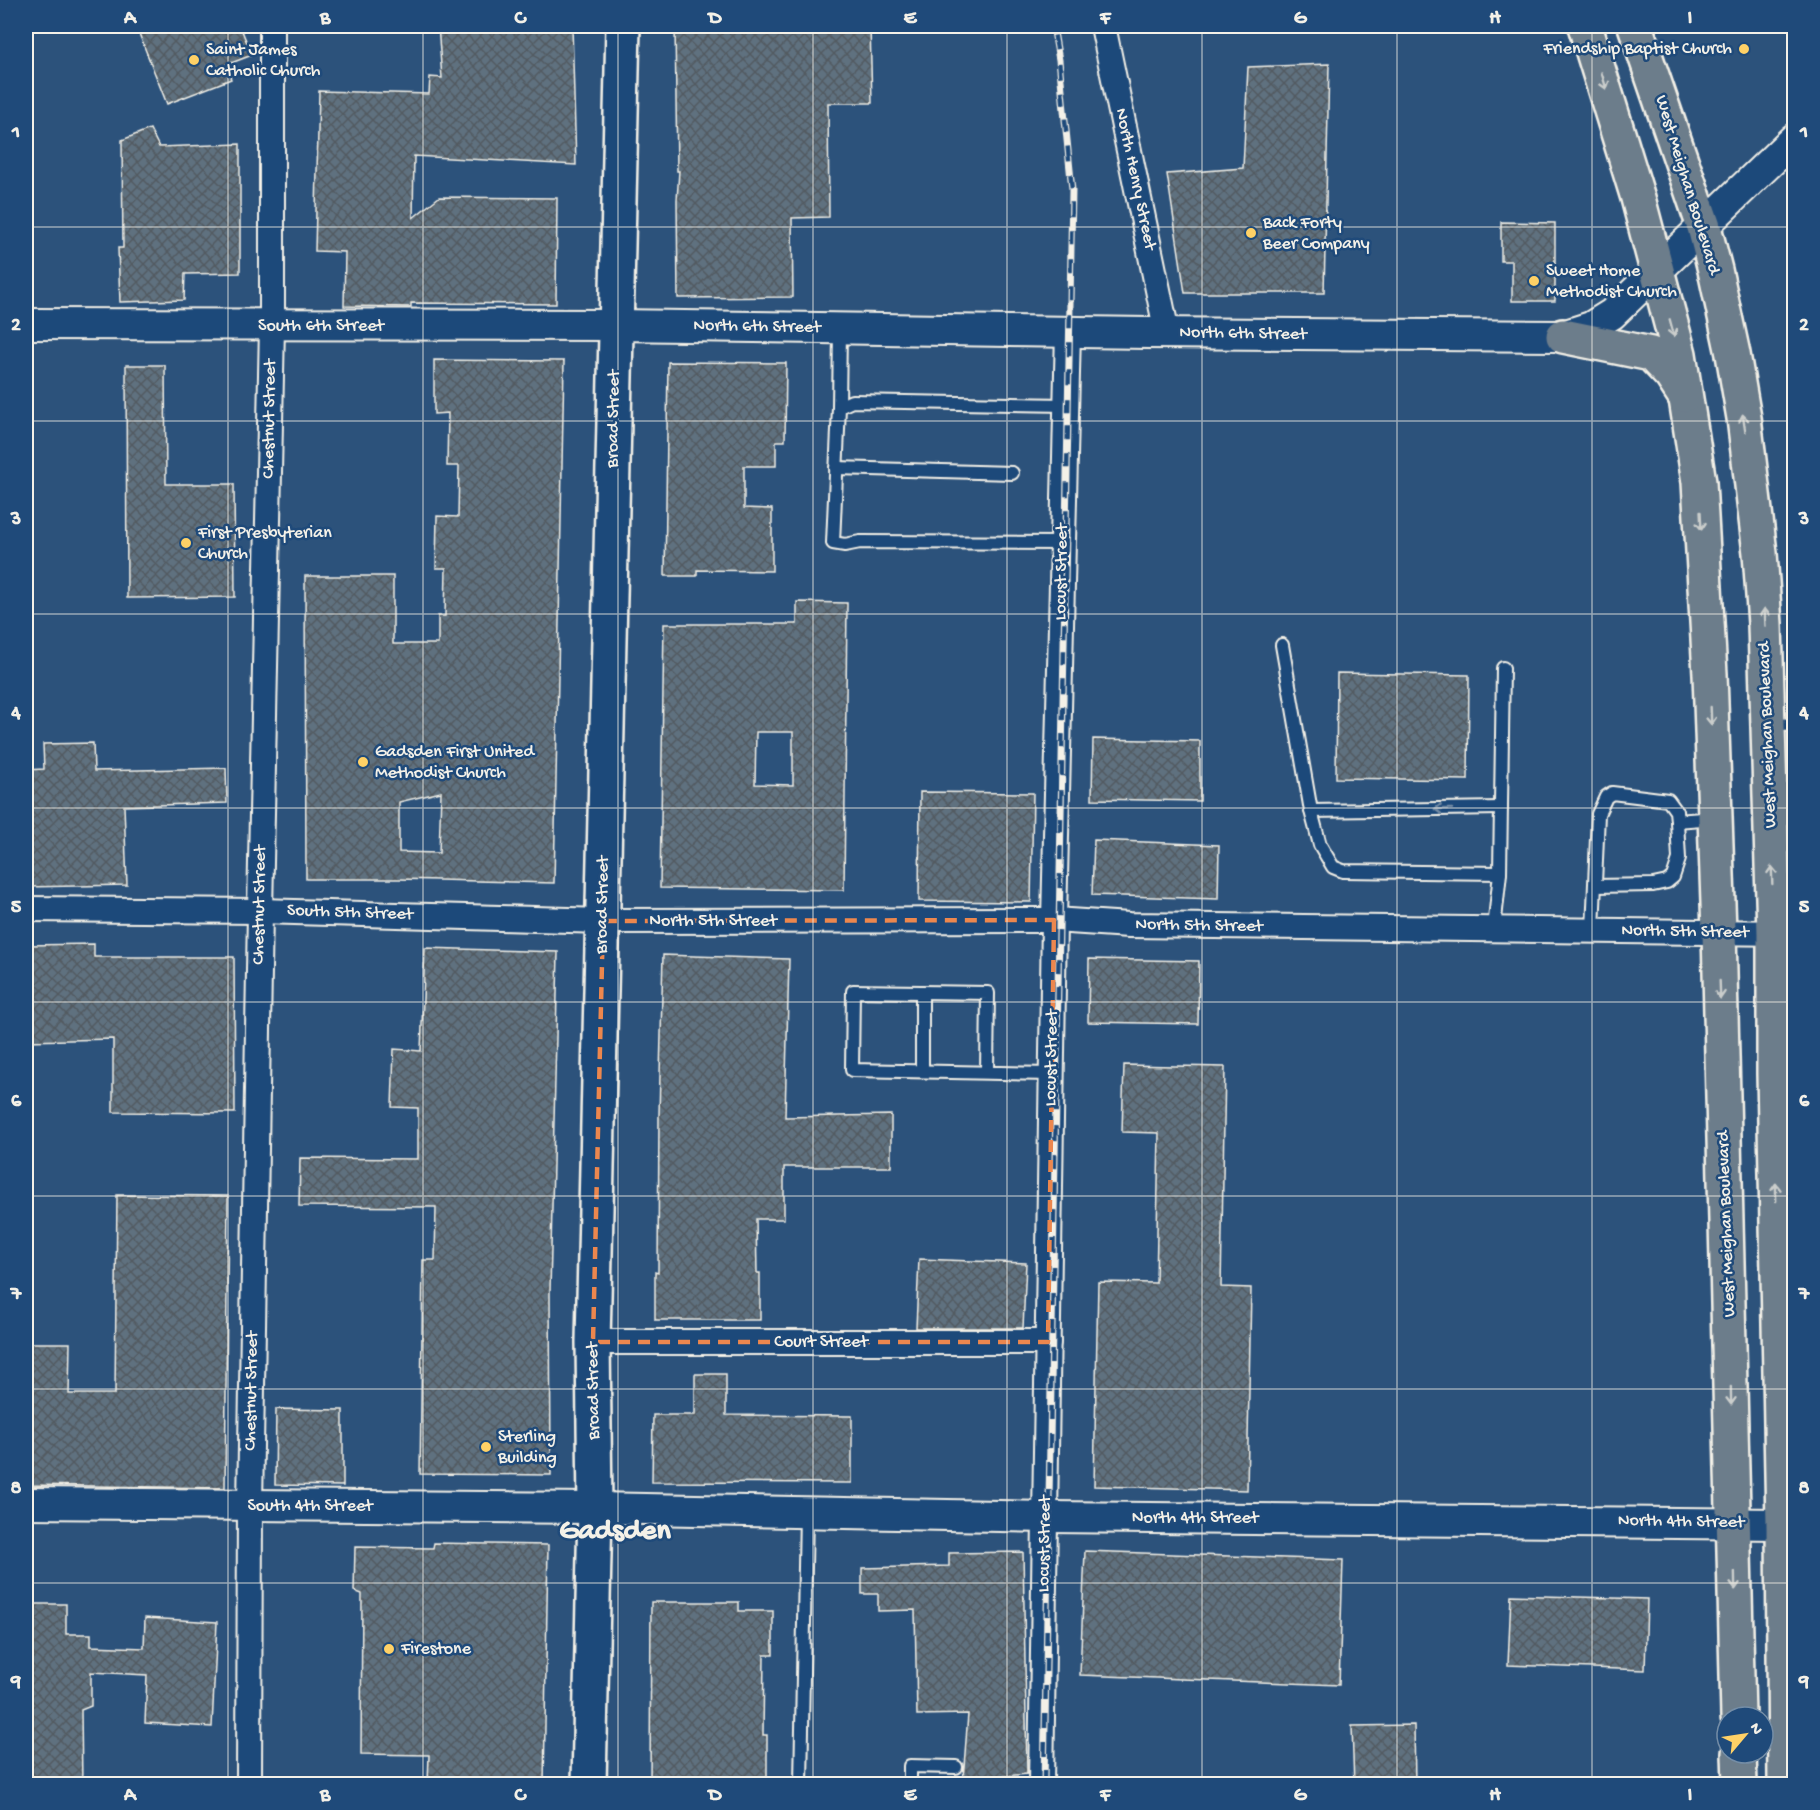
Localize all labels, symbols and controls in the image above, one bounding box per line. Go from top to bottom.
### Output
text: A [123,8,138,31]
text: B [319,8,331,31]
text: C [514,8,528,31]
text: D [706,8,722,31]
text: E [904,8,918,31]
text: F [1099,8,1112,31]
text: G [1294,8,1308,31]
text: H [1489,8,1501,31]
text: I [1688,8,1693,31]
place label: Friendship Baptist Church [1542,39,1732,60]
place label: Saint James Catholic Church [206,40,321,82]
marker: Friendship Baptist Church [1737,42,1751,56]
marker: Saint James Catholic Church [187,53,201,67]
one-way arrow [1599,71,1610,90]
street label: West Meighan Boulevard [1650,93,1725,279]
street label: North Henry Street [1110,106,1161,253]
text: 1 [11,122,20,145]
text: 1 [1799,122,1808,145]
place label: Back Forty Beer Company [1262,213,1370,255]
marker: Back Forty Beer Company [1244,226,1258,240]
place label: Sweet Home Methodist Church [1546,261,1677,303]
marker: Sweet Home Methodist Church [1527,274,1541,288]
text: 2 [11,315,21,338]
street label: North 6th Street [693,315,822,339]
text: 2 [1799,315,1809,338]
street label: South 6th Street [258,316,386,337]
one-way arrow [1667,318,1678,337]
street label: North 6th Street [1179,322,1308,346]
street label: Chestnut Street [258,358,282,479]
street label: Broad Street [603,368,625,469]
one-way arrow [1739,414,1750,434]
text: 3 [10,509,21,532]
text: 3 [1798,509,1809,532]
one-way arrow [1696,510,1707,530]
street label: Locust Street [1051,522,1073,621]
place label: First Presbyterian Church [197,523,332,565]
marker: First Presbyterian Church [179,536,193,550]
one-way arrow [1759,608,1770,627]
street label: West Meighan Boulevard [1754,640,1782,828]
text: 4 [10,703,21,726]
text: 4 [1798,703,1809,726]
one-way arrow [1706,705,1717,725]
place label: Gadsden First United Methodist Church [375,742,535,784]
marker: Gadsden First United Methodist Church [356,755,370,769]
one-way arrow [1433,803,1453,815]
street label: Chestnut Street [248,844,272,965]
street label: Broad Street [592,854,614,955]
one-way arrow [1766,865,1778,885]
text: 5 [11,897,22,920]
text: 5 [1799,897,1810,920]
street label: South 5th Street [287,900,415,926]
street label: North 5th Street [649,911,778,932]
street label: North 5th Street [1135,914,1265,938]
street label: North 5th Street [1621,920,1751,944]
one-way arrow [1715,979,1726,999]
street label: Locust Street [1041,1008,1063,1107]
text: 6 [11,1091,22,1114]
text: 6 [1799,1091,1810,1114]
street label: West Meighan Boulevard [1713,1129,1741,1317]
one-way arrow [1770,1183,1782,1203]
text: 7 [10,1284,23,1307]
text: 7 [1798,1284,1811,1307]
street label: Chestnut Street [240,1330,264,1451]
street label: Court Street [774,1332,869,1353]
street label: Broad Street [583,1340,605,1441]
one-way arrow [1725,1386,1737,1406]
place label: Sterling Building [497,1427,557,1469]
marker: Sterling Building [479,1440,493,1454]
text: 8 [11,1478,22,1501]
text: 8 [1799,1478,1810,1501]
street label: Locust Street [1034,1494,1056,1593]
street label: South 4th Street [247,1496,374,1517]
street label: North 4th Street [1132,1508,1260,1529]
street label: North 4th Street [1618,1510,1746,1534]
district label: Gadsden [559,1515,672,1550]
one-way arrow [1729,1571,1740,1590]
place label: Firestone [400,1639,472,1660]
marker: Firestone [382,1642,396,1656]
text: 9 [10,1672,21,1695]
text: 9 [1798,1672,1809,1695]
north arrow [1715,1705,1775,1765]
text: N [1744,1720,1766,1739]
text: A [123,1785,138,1808]
text: B [319,1785,331,1808]
text: C [514,1785,528,1808]
text: D [706,1785,722,1808]
text: E [904,1785,918,1808]
text: F [1099,1785,1112,1808]
text: G [1294,1785,1308,1808]
text: H [1489,1785,1501,1808]
text: I [1688,1785,1693,1808]

